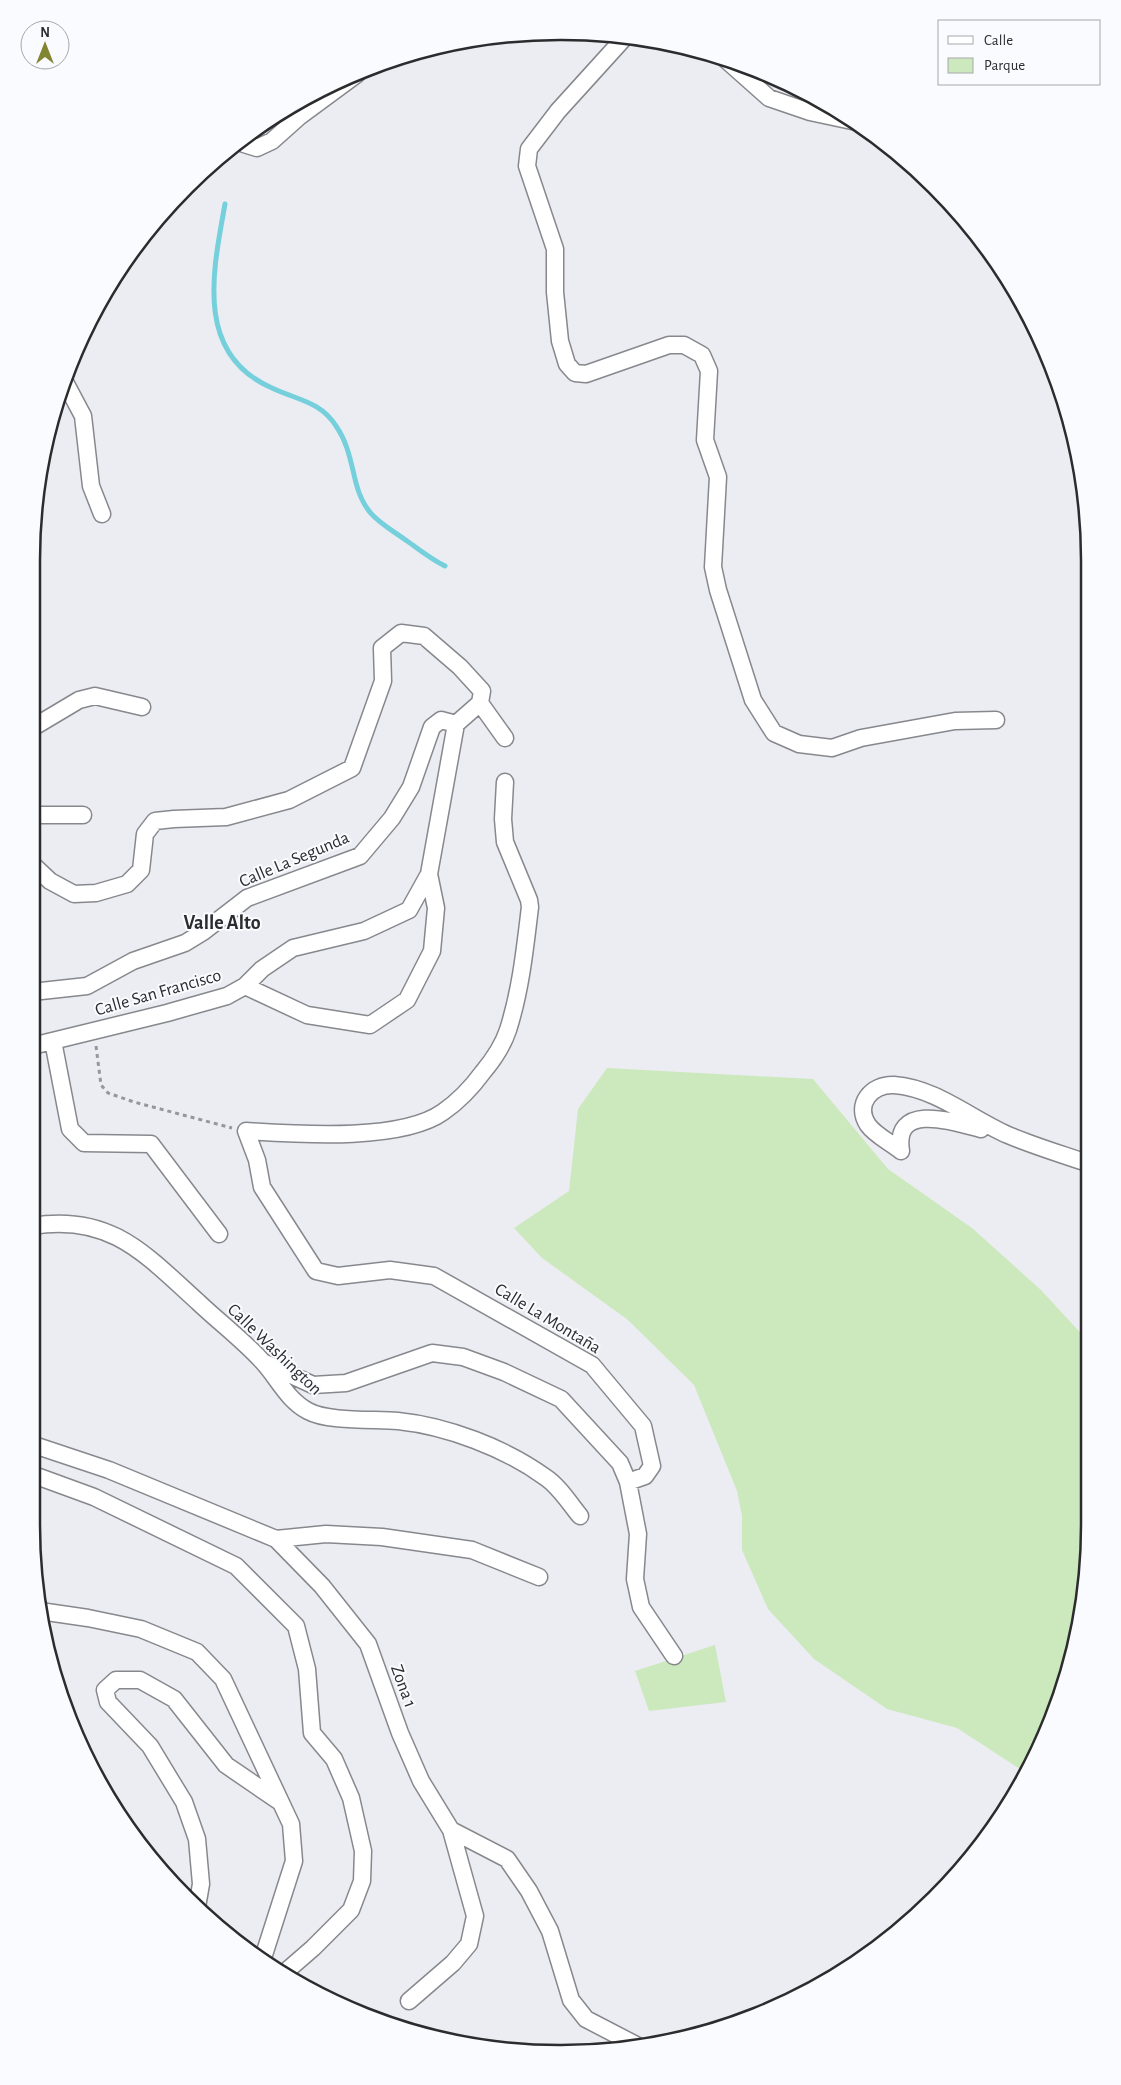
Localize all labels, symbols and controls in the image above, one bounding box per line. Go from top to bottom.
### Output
north arrow [20,20,70,70]
legend [938,20,1101,85]
text: N [40,26,50,40]
text: Calle [984,33,1013,48]
text: Parque [984,58,1025,73]
street label: Calle La Segunda [237,829,352,891]
district label: Valle Alto [183,913,261,933]
street label: Calle San Francisco [93,966,224,1020]
street label: Calle La Montaña [491,1280,604,1357]
street label: Calle Washington [224,1300,325,1399]
street label: Zona 1 [387,1662,419,1710]

